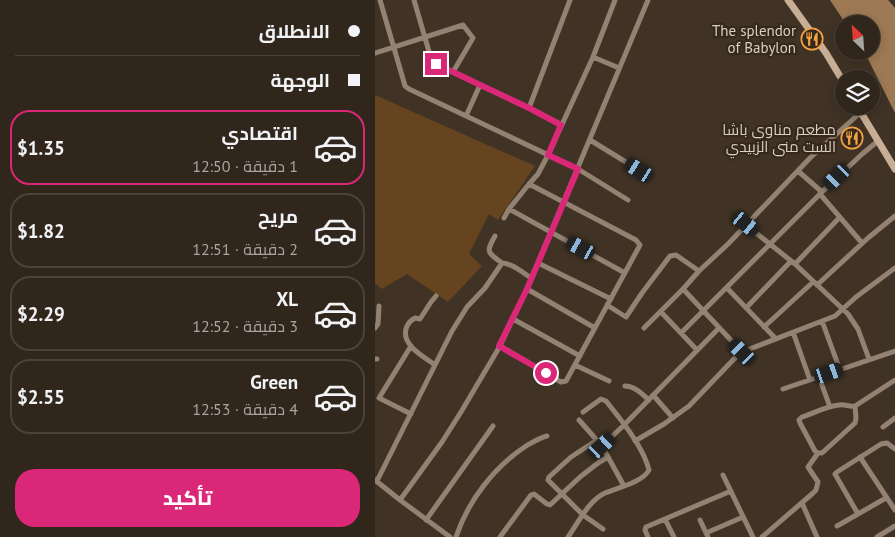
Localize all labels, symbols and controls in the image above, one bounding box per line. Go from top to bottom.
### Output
north arrow [835,15,880,60]
map controls [835,15,880,115]
text: الانطلاق [259,19,330,43]
place label: The splendor of Babylon [712,21,796,57]
restaurant icon: The splendor of Babylon [800,27,824,51]
route end [425,53,447,75]
text: الوجهة [270,68,330,92]
button: layers [835,70,880,115]
place label: مطعم مناوي باشا الست منى الزبيدي [722,120,836,159]
text: اقتصادي [222,121,298,145]
icon: car [313,125,358,170]
restaurant icon: مطعم مناوي باشا الست منى الزبيدي [840,126,864,150]
text: $1.35 [17,136,65,160]
text: 1 دقيقة · 12:50 [192,156,298,176]
car [622,156,655,184]
car [821,161,853,193]
text: مريح [258,204,298,228]
icon: car [313,208,358,253]
car [729,209,762,239]
text: $1.82 [17,219,65,243]
car [564,234,597,262]
text: 2 دقيقة · 12:51 [192,239,298,259]
text: XL [276,287,298,311]
icon: car [313,291,358,336]
text: $2.29 [17,302,65,326]
text: 3 دقيقة · 12:52 [192,316,298,336]
car [726,336,757,368]
car [812,361,845,385]
route start [535,362,557,384]
text: Green [250,370,298,394]
icon: car [313,374,358,419]
text: $2.55 [17,385,65,409]
text: 4 دقيقة · 12:53 [192,399,298,419]
car [585,430,618,462]
button: تأكيد [15,469,360,527]

